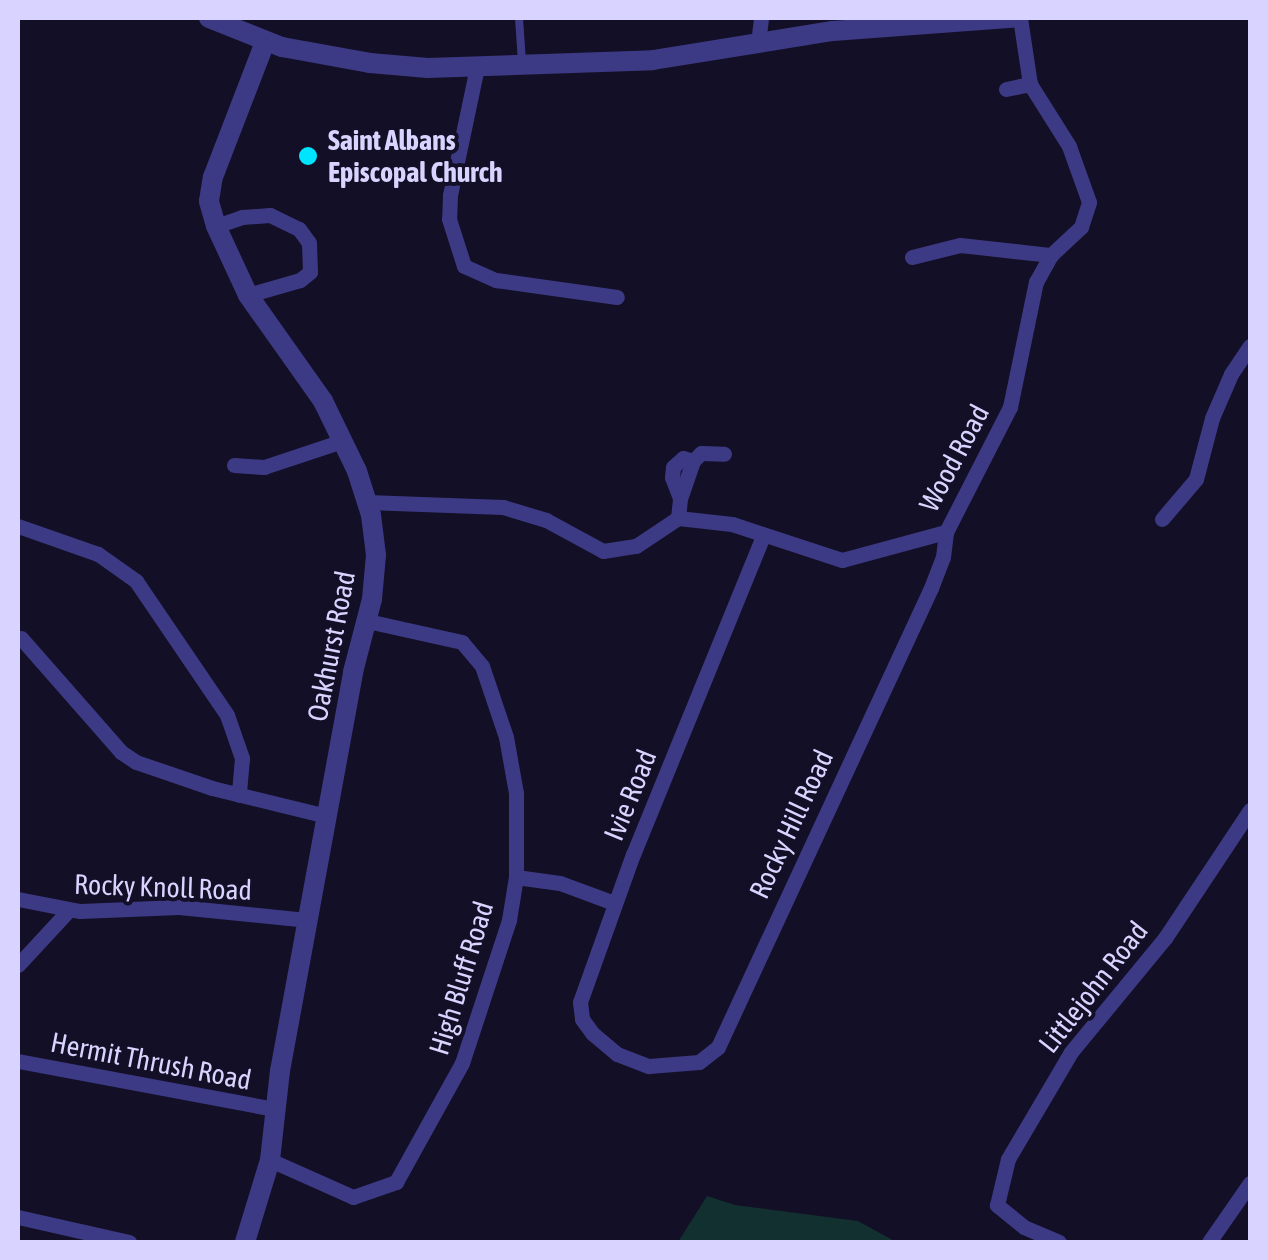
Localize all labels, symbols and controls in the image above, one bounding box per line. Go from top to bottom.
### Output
place label: Saint Albans Episcopal Church [328,123,502,189]
marker: Saint Albans Episcopal Church [297,145,319,167]
street label: Wood Road [912,399,996,517]
street label: Oakhurst Road [300,568,362,724]
street label: Rocky Hill Road [742,744,840,904]
street label: Ivie Road [597,745,663,845]
street label: Rocky Knoll Road [74,867,252,907]
street label: High Bluff Road [422,897,500,1059]
street label: Littlejohn Road [1031,915,1155,1059]
street label: Hermit Thrush Road [48,1025,254,1097]

